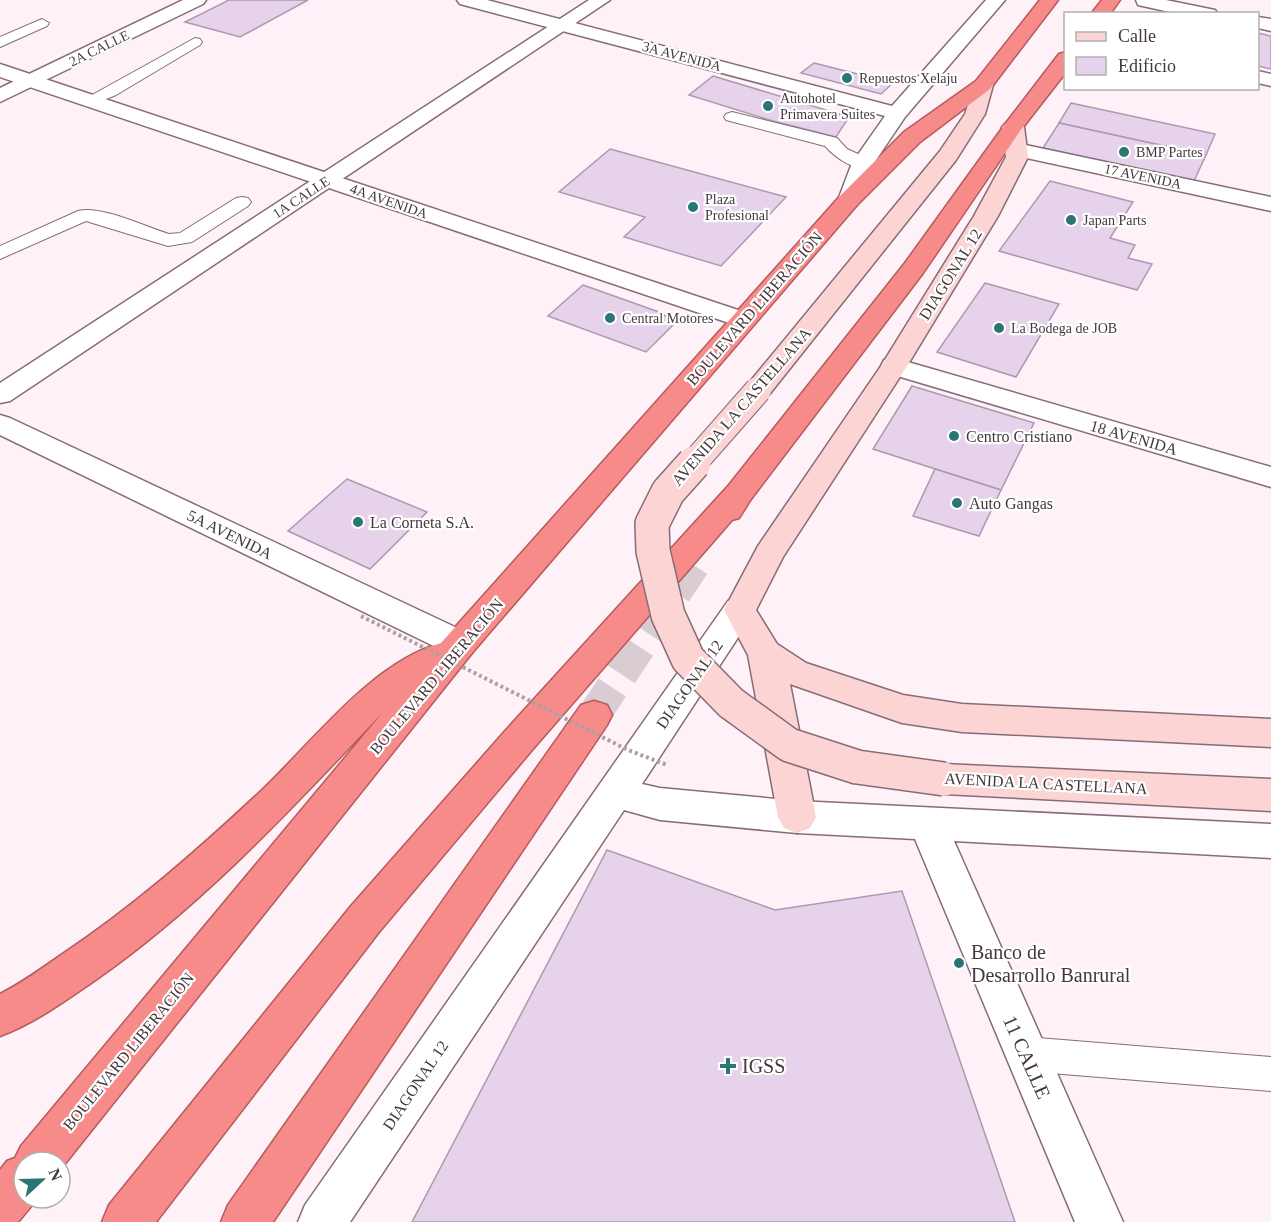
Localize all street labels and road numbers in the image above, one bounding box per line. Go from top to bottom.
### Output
street label: 2A CALLE [67,27,132,69]
street label: 3A AVENIDA [641,39,724,74]
street label: 17 AVENIDA [1103,161,1184,192]
street label: 1A CALLE [270,173,333,221]
street label: 4A AVENIDA [348,181,430,222]
street label: DIAGONAL 12 [916,226,985,323]
street label: BOULEVARD LIBERACIÓN [682,227,826,388]
street label: AVENIDA LA CASTELLANA [668,324,815,489]
street label: 18 AVENIDA [1088,417,1180,458]
street label: 5A AVENIDA [184,507,276,563]
street label: BOULEVARD LIBERACIÓN [366,594,507,757]
street label: DIAGONAL 12 [653,637,726,732]
street label: AVENIDA LA CASTELLANA [944,770,1148,797]
street label: BOULEVARD LIBERACIÓN [59,968,197,1133]
street label: 11 CALLE [999,1012,1055,1102]
street label: DIAGONAL 12 [379,1037,451,1133]

